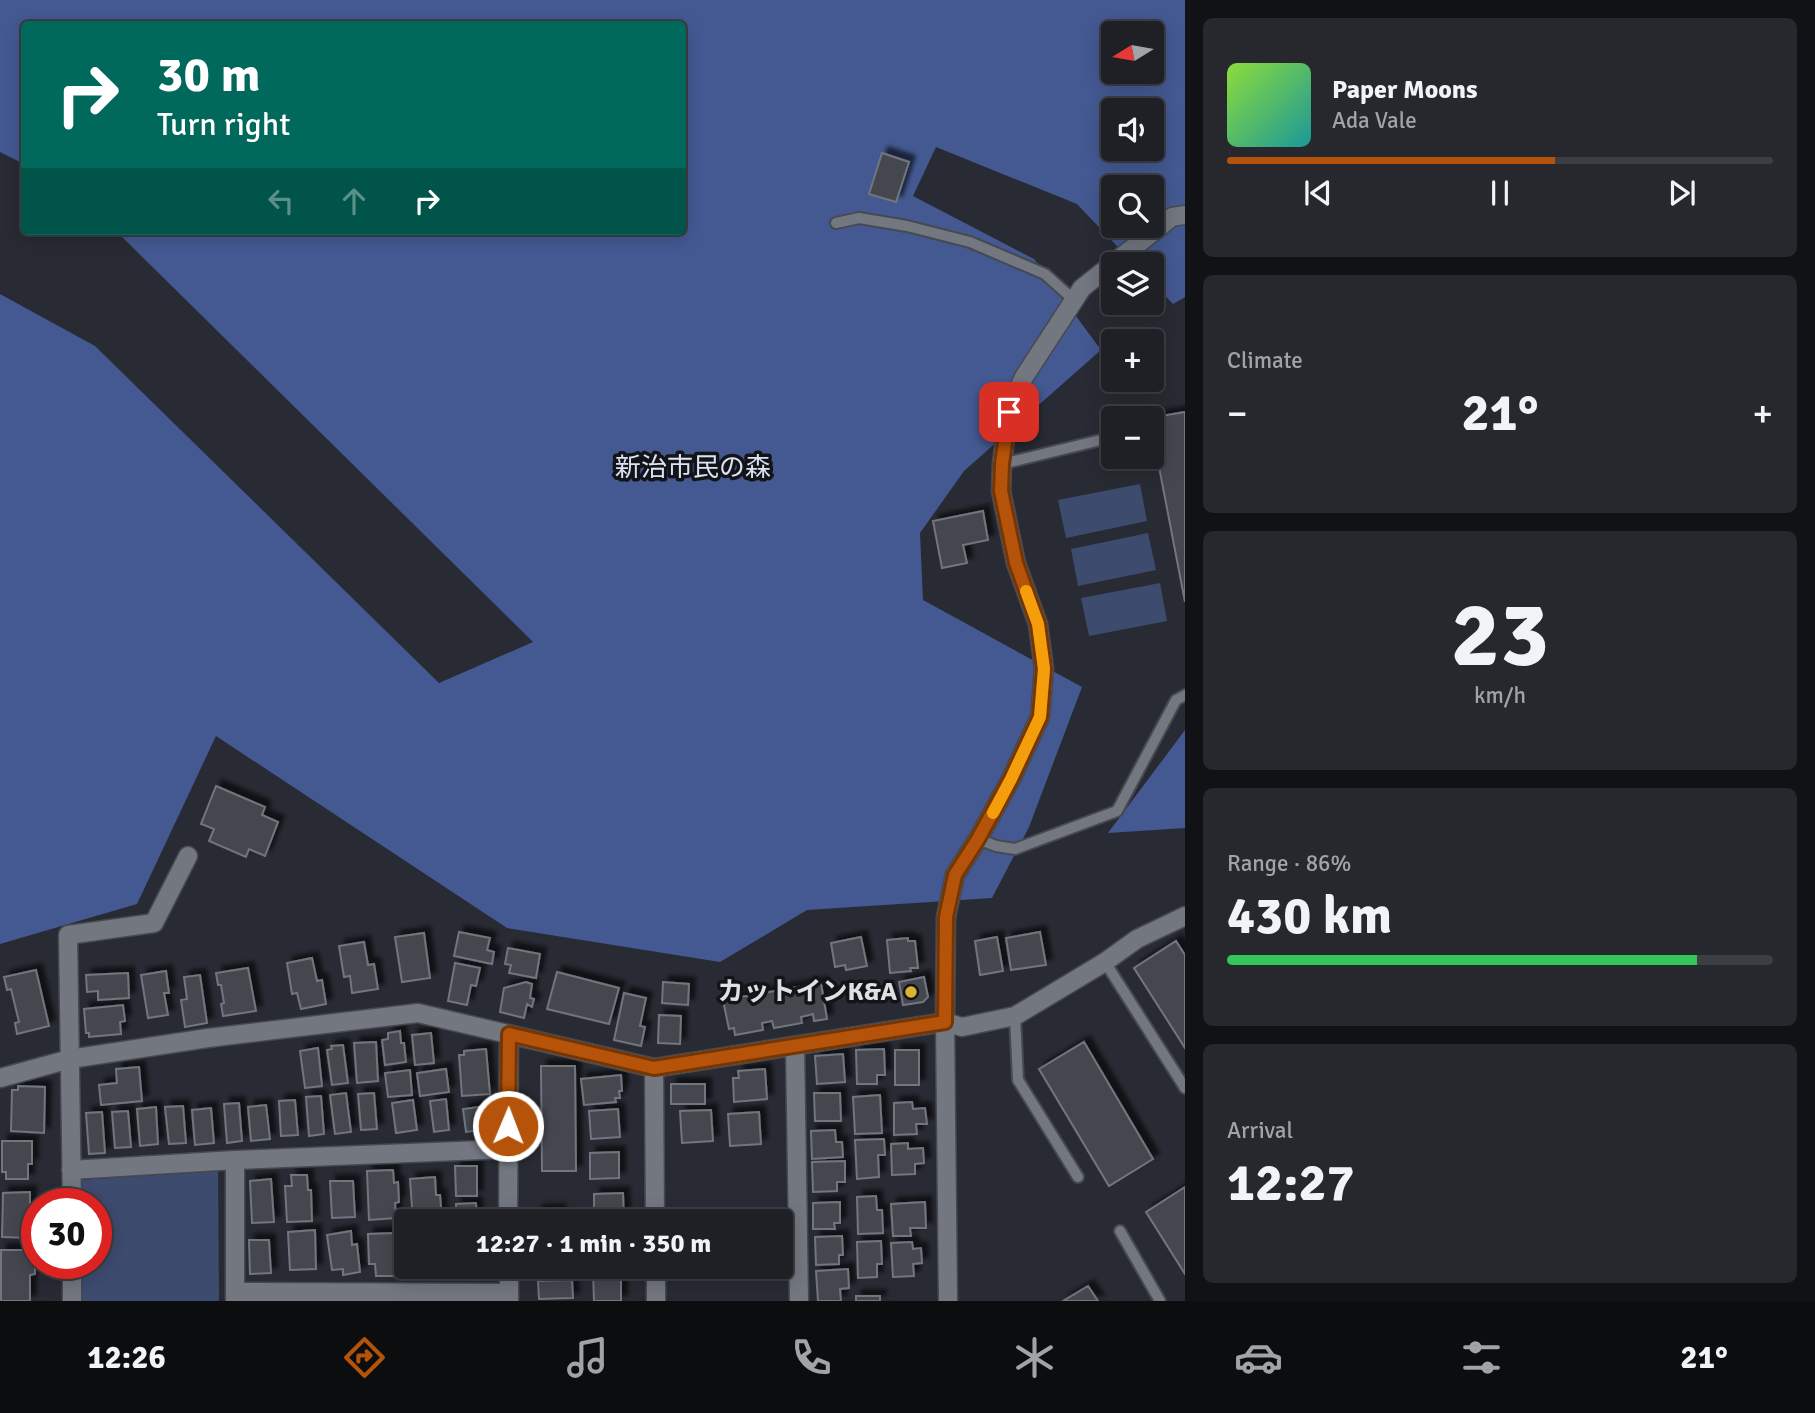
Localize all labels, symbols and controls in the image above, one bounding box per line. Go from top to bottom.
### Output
north arrow [1101,21,1164,84]
map controls [1101,21,1164,469]
text: 30 m [157,45,260,105]
icon: right [42,49,133,140]
text: Paper Moons [1332,74,1478,106]
button: sound [1101,98,1164,161]
text: Turn right [157,105,290,144]
text: Ada Vale [1332,106,1417,135]
icon: previous [1299,174,1337,212]
icon: pause [1481,174,1519,212]
icon: next [1663,174,1701,212]
button: search [1101,175,1164,238]
icon: left [262,182,300,220]
icon: ahead [335,182,373,220]
icon: right [408,182,446,220]
button: layers [1101,252,1164,315]
button: + [1101,329,1164,392]
text: Climate [1227,346,1303,375]
text: 21° [1462,381,1538,445]
pin [979,382,1039,442]
text: − [1227,390,1248,437]
text: + [1752,390,1773,437]
icon: arrive [990,393,1028,431]
button: − [1101,406,1164,469]
park label: 新治市民の森 [615,452,771,484]
text: 23 [1451,579,1549,692]
text: km/h [1474,681,1526,710]
text: Range · 86% [1227,849,1351,878]
text: 430 km [1227,884,1392,948]
place label: カットインK&A [718,976,897,1008]
marker: カットインK&A [903,984,919,1000]
position arrow [471,1089,545,1163]
text: Arrival [1227,1116,1293,1145]
text: 12:27 [1227,1151,1355,1215]
speed limit sign: 30 [21,1188,112,1279]
text: 12:27 · 1 min · 350 m [476,1228,711,1260]
icon: directions [340,1333,389,1382]
icon: music [563,1333,612,1382]
icon: phone [787,1333,836,1382]
icon: climate [1010,1333,1059,1382]
icon: car [1234,1333,1283,1382]
icon: filters [1457,1333,1506,1382]
text: 12:26 [87,1338,166,1377]
text: 21° [1680,1338,1728,1377]

